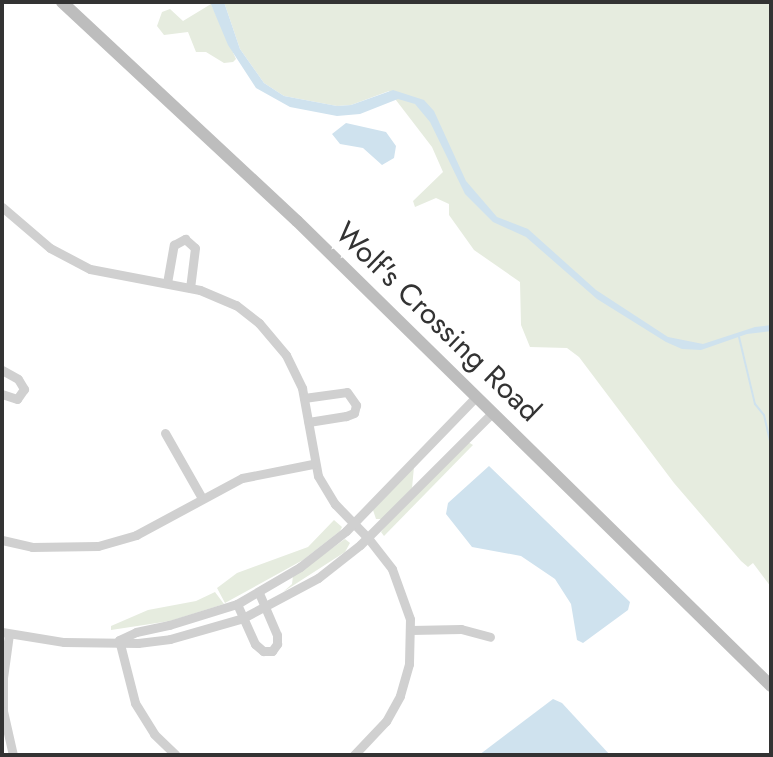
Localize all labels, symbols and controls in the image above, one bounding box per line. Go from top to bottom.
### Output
street label: Wolf's Crossing Road [328,215,548,429]

